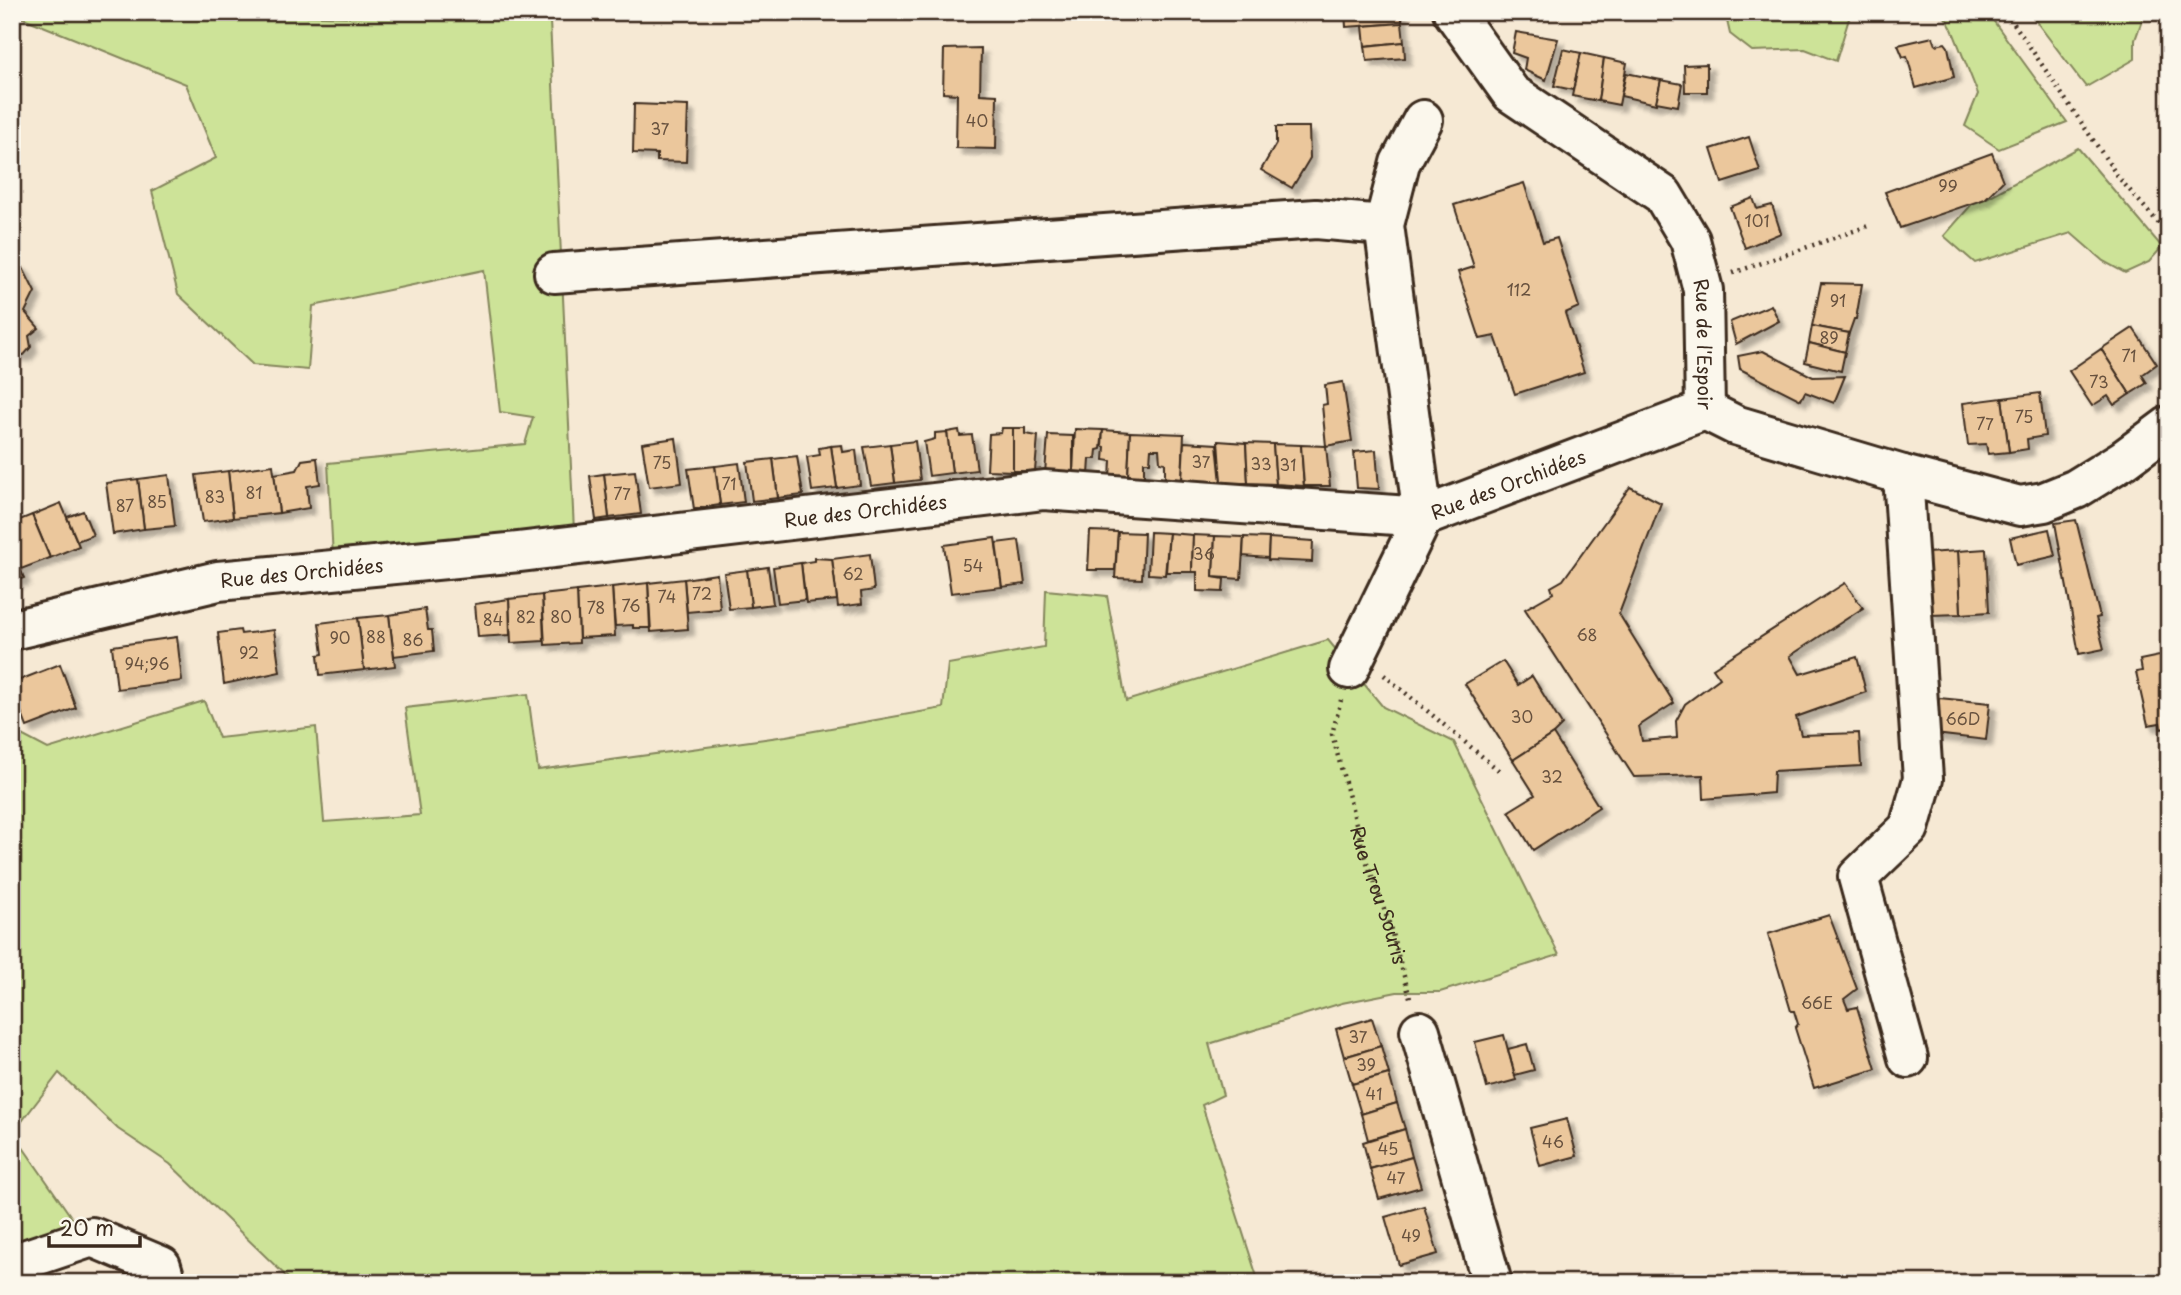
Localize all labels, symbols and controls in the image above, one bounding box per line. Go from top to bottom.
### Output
house number: 40 [966,108,988,132]
house number: 37 [651,116,670,140]
house number: 99 [1938,173,1958,197]
house number: 101 [1745,208,1769,232]
street label: Rue de l'Espoir [1688,275,1720,410]
house number: 112 [1507,277,1531,301]
house number: 91 [1830,288,1846,312]
house number: 89 [1819,325,1839,349]
house number: 71 [2122,343,2137,367]
house number: 73 [2089,369,2109,393]
house number: 75 [2015,404,2033,428]
house number: 77 [1976,411,1994,435]
street label: Rue des Orchidées [1426,442,1589,526]
house number: 37 [1192,449,1211,473]
house number: 75 [653,450,671,474]
house number: 33 [1250,451,1272,475]
house number: 31 [1280,452,1296,476]
house number: 71 [722,471,737,495]
house number: 81 [245,480,263,504]
house number: 77 [613,481,631,505]
house number: 83 [205,484,225,508]
street label: Rue des Orchidées [782,487,948,534]
house number: 85 [147,489,167,513]
house number: 87 [116,493,134,517]
house number: 36 [1193,541,1215,565]
street label: Rue des Orchidées [219,550,385,594]
house number: 54 [963,553,983,577]
house number: 62 [842,561,864,585]
house number: 72 [692,581,712,605]
house number: 74 [658,584,676,608]
house number: 76 [621,593,641,617]
house number: 78 [587,595,605,619]
house number: 82 [516,604,536,628]
house number: 80 [550,604,572,628]
house number: 84 [483,607,503,631]
house number: 68 [1576,622,1598,646]
house number: 88 [366,624,386,648]
house number: 90 [329,625,351,649]
house number: 86 [403,627,423,651]
house number: 92 [239,640,259,664]
house number: 94;96 [125,651,169,675]
house number: 30 [1511,704,1533,728]
house number: 66D [1946,706,1980,730]
house number: 32 [1541,764,1563,788]
street label: Rue Trou Souris [1344,823,1415,967]
house number: 66E [1801,990,1833,1014]
house number: 37 [1349,1024,1368,1048]
house number: 39 [1356,1052,1376,1076]
house number: 41 [1366,1081,1382,1105]
house number: 46 [1542,1129,1564,1153]
house number: 45 [1378,1136,1398,1160]
house number: 47 [1387,1165,1406,1189]
scale bar [49,1204,140,1248]
text: 20 m [60,1211,114,1243]
house number: 49 [1401,1223,1421,1247]

